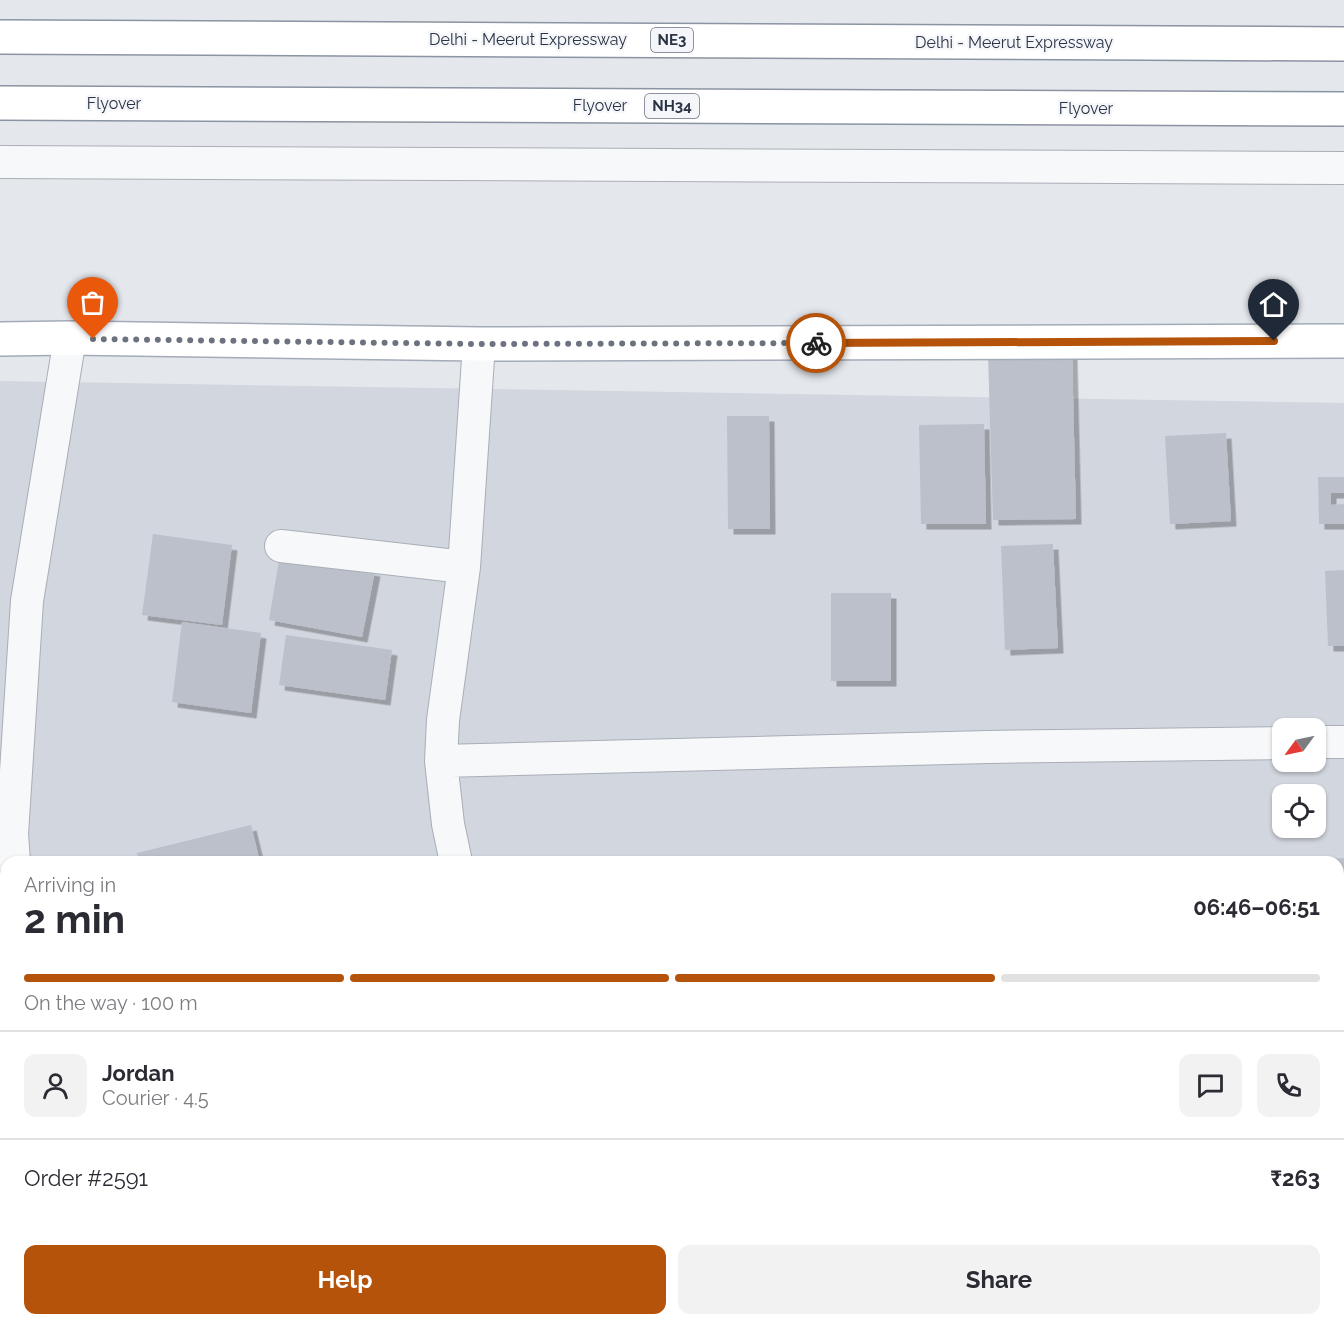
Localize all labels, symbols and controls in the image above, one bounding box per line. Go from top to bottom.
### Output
road number: NE3 [651,28,693,52]
street label: Delhi - Meerut Expressway [429,30,627,49]
street label: Delhi - Meerut Expressway [915,33,1113,52]
street label: Flyover [87,94,142,113]
road number: NH34 [645,94,699,118]
street label: Flyover [573,96,628,115]
street label: Flyover [1059,99,1114,118]
pin [67,277,118,339]
pin [1248,279,1299,341]
icon: bag [76,286,109,319]
icon: home [1257,288,1290,321]
courier [786,313,846,373]
icon: bike [800,327,833,360]
north arrow [1272,718,1326,772]
map controls [1272,718,1326,838]
button: locate [1272,784,1326,838]
text: Arriving in [24,873,116,897]
text: 06:46–06:51 [1193,894,1320,920]
text: 2 min [24,896,125,942]
text: On the way · 100 m [24,991,198,1015]
button: person [24,1054,87,1117]
button: chat [1179,1054,1242,1117]
button: phone [1257,1054,1320,1117]
text: Jordan [102,1060,174,1086]
text: Courier · 4.5 [102,1086,209,1110]
text: Order #2591 [24,1165,148,1191]
text: ₹263 [1270,1165,1320,1191]
button: Help [24,1245,666,1314]
button: Share [678,1245,1320,1314]

